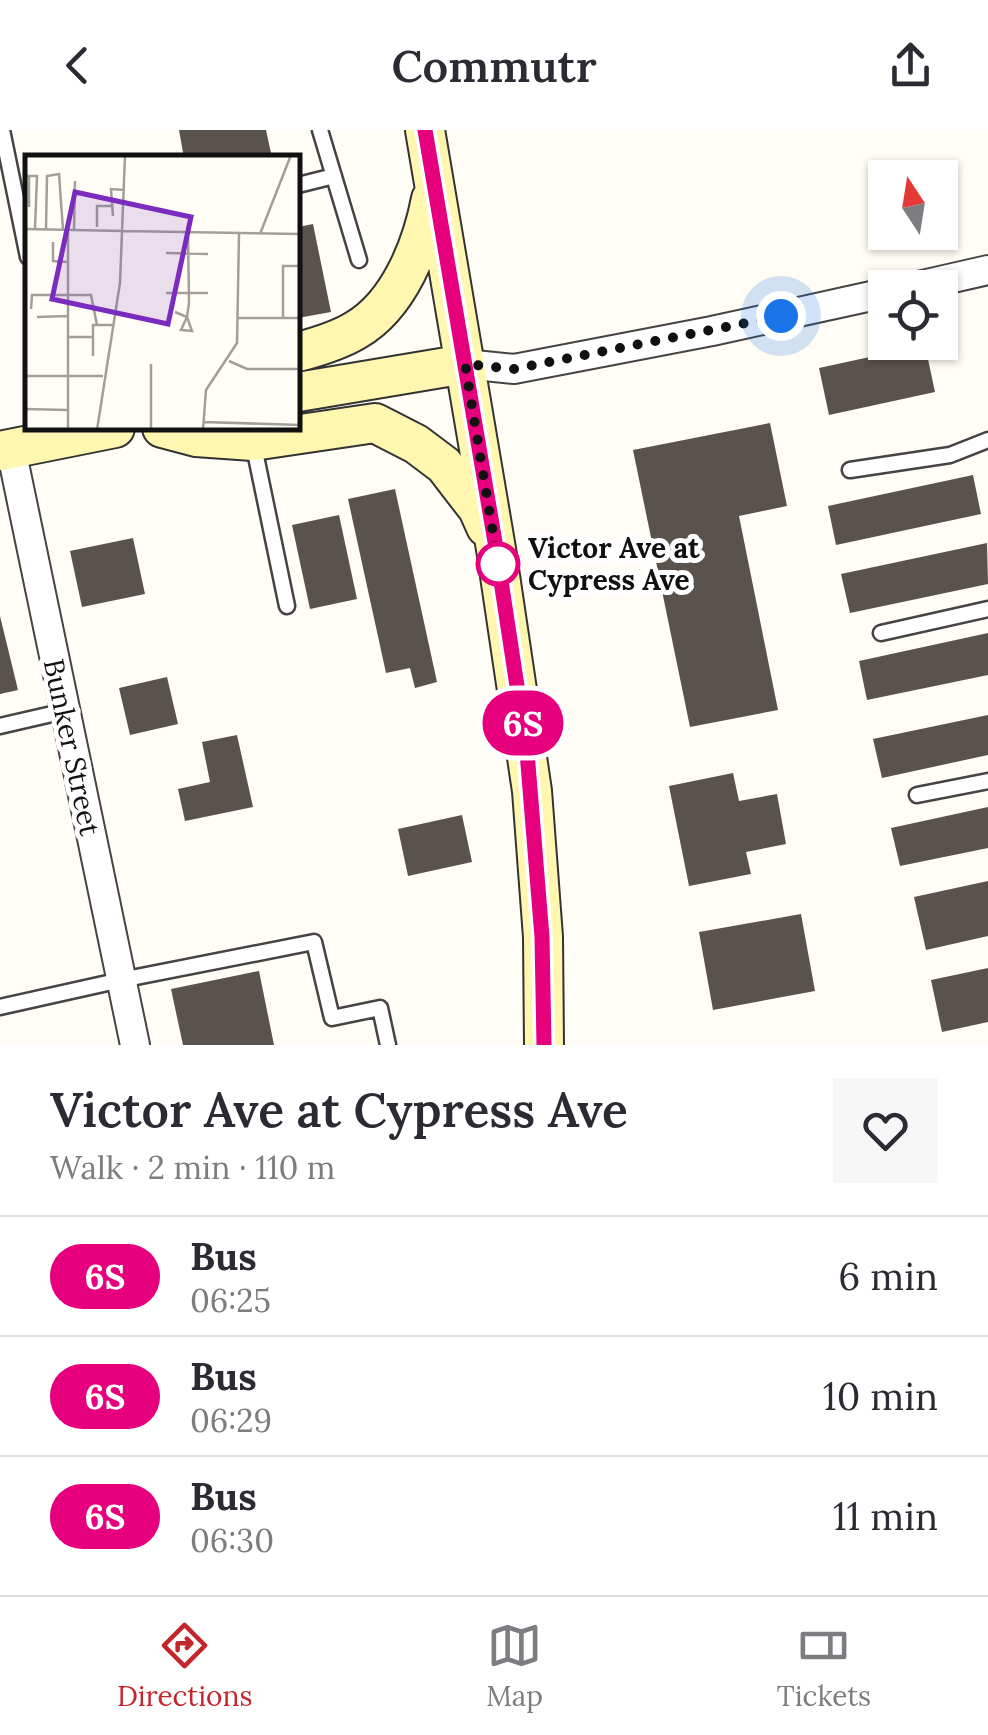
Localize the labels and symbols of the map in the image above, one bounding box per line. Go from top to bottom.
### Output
inset map [25,155,300,430]
north arrow [868,160,958,250]
your location [756,291,806,341]
place label: Victor Ave at Cypress Ave [528,530,700,598]
marker: Victor Ave at Cypress Ave [477,543,519,585]
street label: Bunker Street [36,655,108,839]
line badge: 6S [478,690,568,756]

